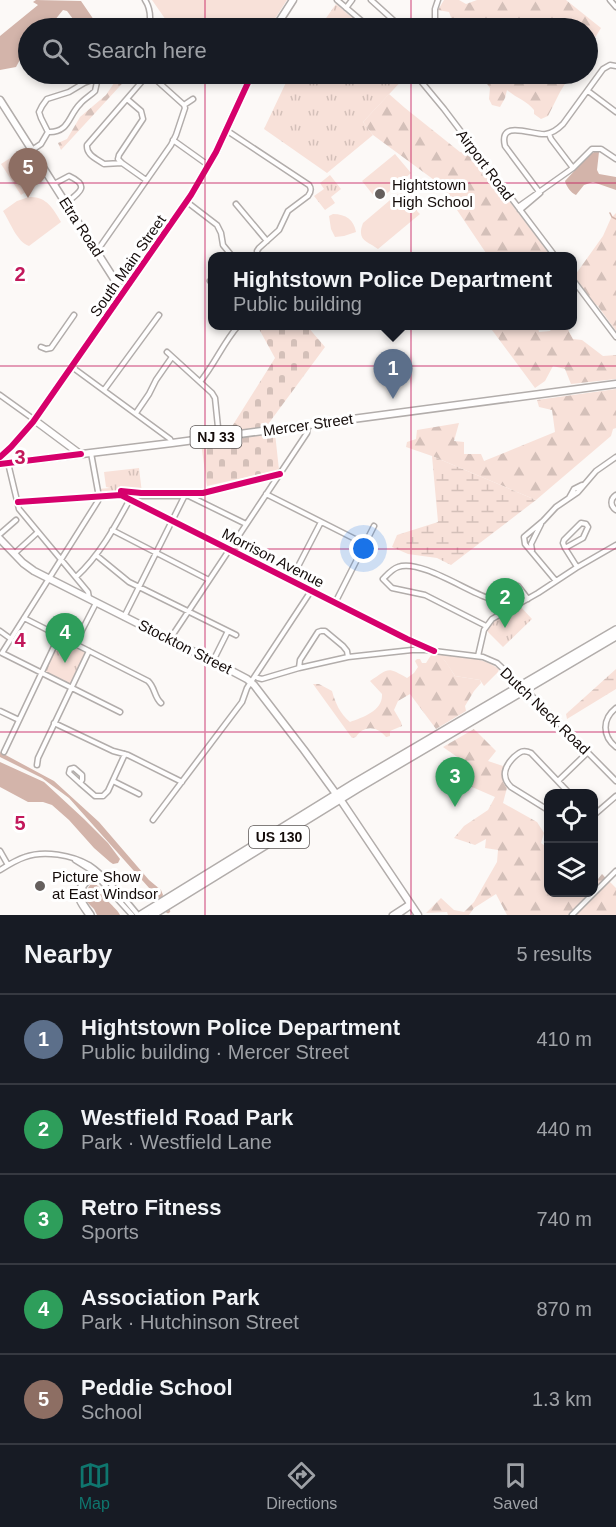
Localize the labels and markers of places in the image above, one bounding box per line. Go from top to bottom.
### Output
pin: 5 [9,148,48,198]
place label: Hightstown High School [392,176,473,210]
marker: Hightstown High School [373,187,387,201]
pin: 1 [374,350,412,399]
pin: 2 [486,578,524,628]
pin: 4 [46,614,84,663]
pin: 3 [436,758,474,807]
place label: Picture Show at East Windsor [52,868,158,902]
marker: Picture Show at East Windsor [33,879,47,893]

